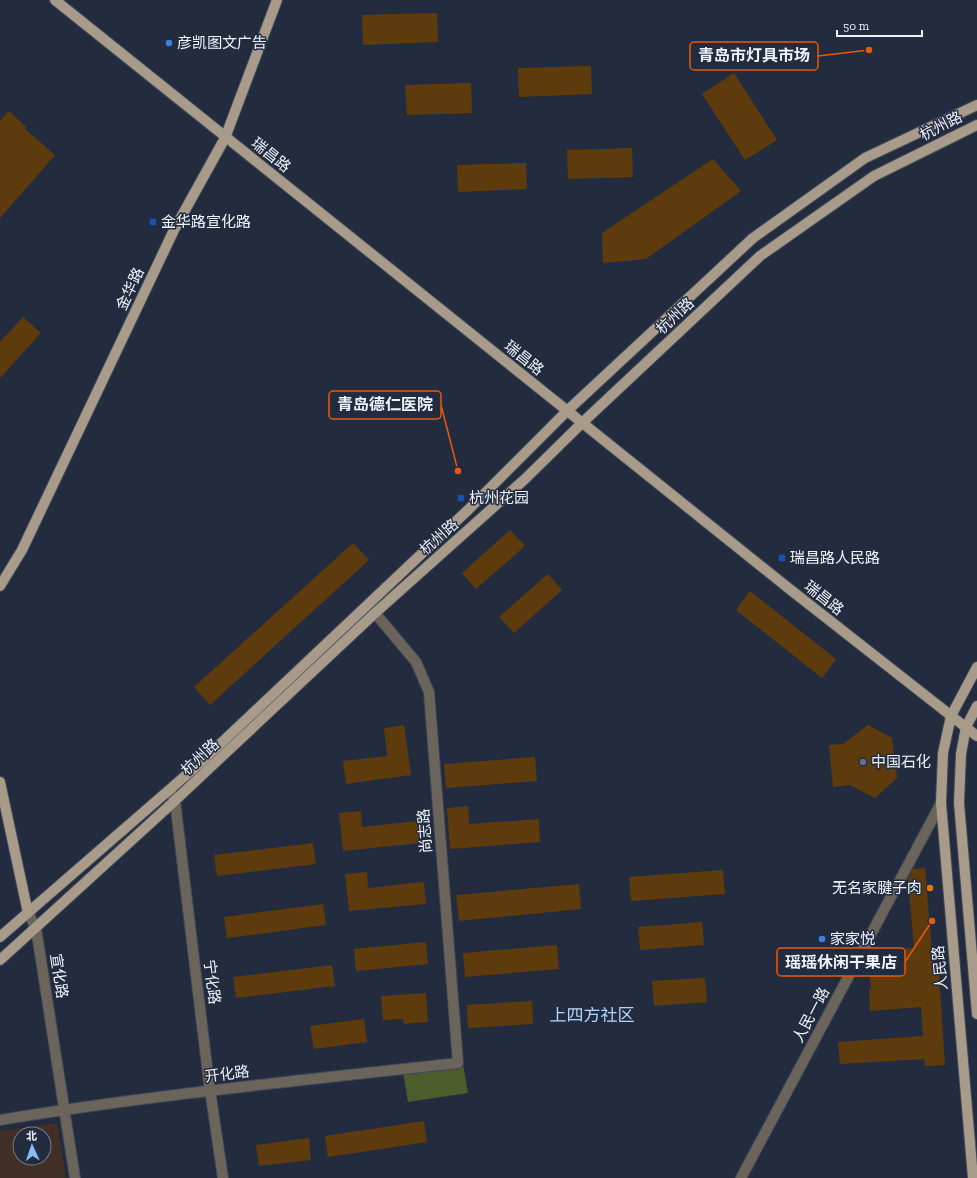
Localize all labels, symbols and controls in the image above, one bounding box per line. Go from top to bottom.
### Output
scale bar [837,12,922,38]
text: 50 m [843,19,870,33]
place label: 彦凯图文广告 [177,34,267,52]
marker: 彦凯图文广告 [164,38,174,48]
callout: 青岛市灯具市场 [690,42,818,70]
text: 青岛市灯具市场 [698,46,810,65]
street label: 杭州路 [917,108,965,144]
street label: 瑞昌路 [248,134,294,176]
place label: 金华路宣化路 [161,213,251,231]
marker: 金华路宣化路 [148,217,158,227]
street label: 金华路 [112,265,148,313]
street label: 杭州路 [652,294,698,338]
street label: 瑞昌路 [501,337,547,379]
callout: 青岛德仁医院 [329,391,441,419]
text: 青岛德仁医院 [337,395,433,414]
place label: 杭州花园 [469,489,529,507]
marker: 杭州花园 [456,493,466,503]
street label: 杭州路 [416,515,462,559]
place label: 瑞昌路人民路 [790,549,880,567]
marker: 瑞昌路人民路 [777,553,787,563]
street label: 瑞昌路 [801,577,847,619]
street label: 杭州路 [177,735,223,779]
place label: 中国石化 [871,753,931,771]
marker: 中国石化 [858,757,868,767]
street label: 尚志路 [414,808,436,854]
place label: 无名家腱子肉 [832,879,922,897]
marker: 无名家腱子肉 [925,883,935,893]
place label: 家家悦 [830,930,875,948]
marker: 家家悦 [817,934,827,944]
street label: 人民路 [929,945,951,991]
callout: 瑶瑶休闲干果店 [777,948,905,976]
street label: 宣化路 [47,952,71,1000]
text: 瑶瑶休闲干果店 [785,953,897,972]
street label: 宁化路 [200,959,224,1005]
street label: 人民一路 [789,984,833,1046]
district label: 上四方社区 [550,1005,635,1025]
street label: 开化路 [204,1062,250,1086]
north arrow [12,1126,52,1166]
text: 北 [26,1130,37,1143]

